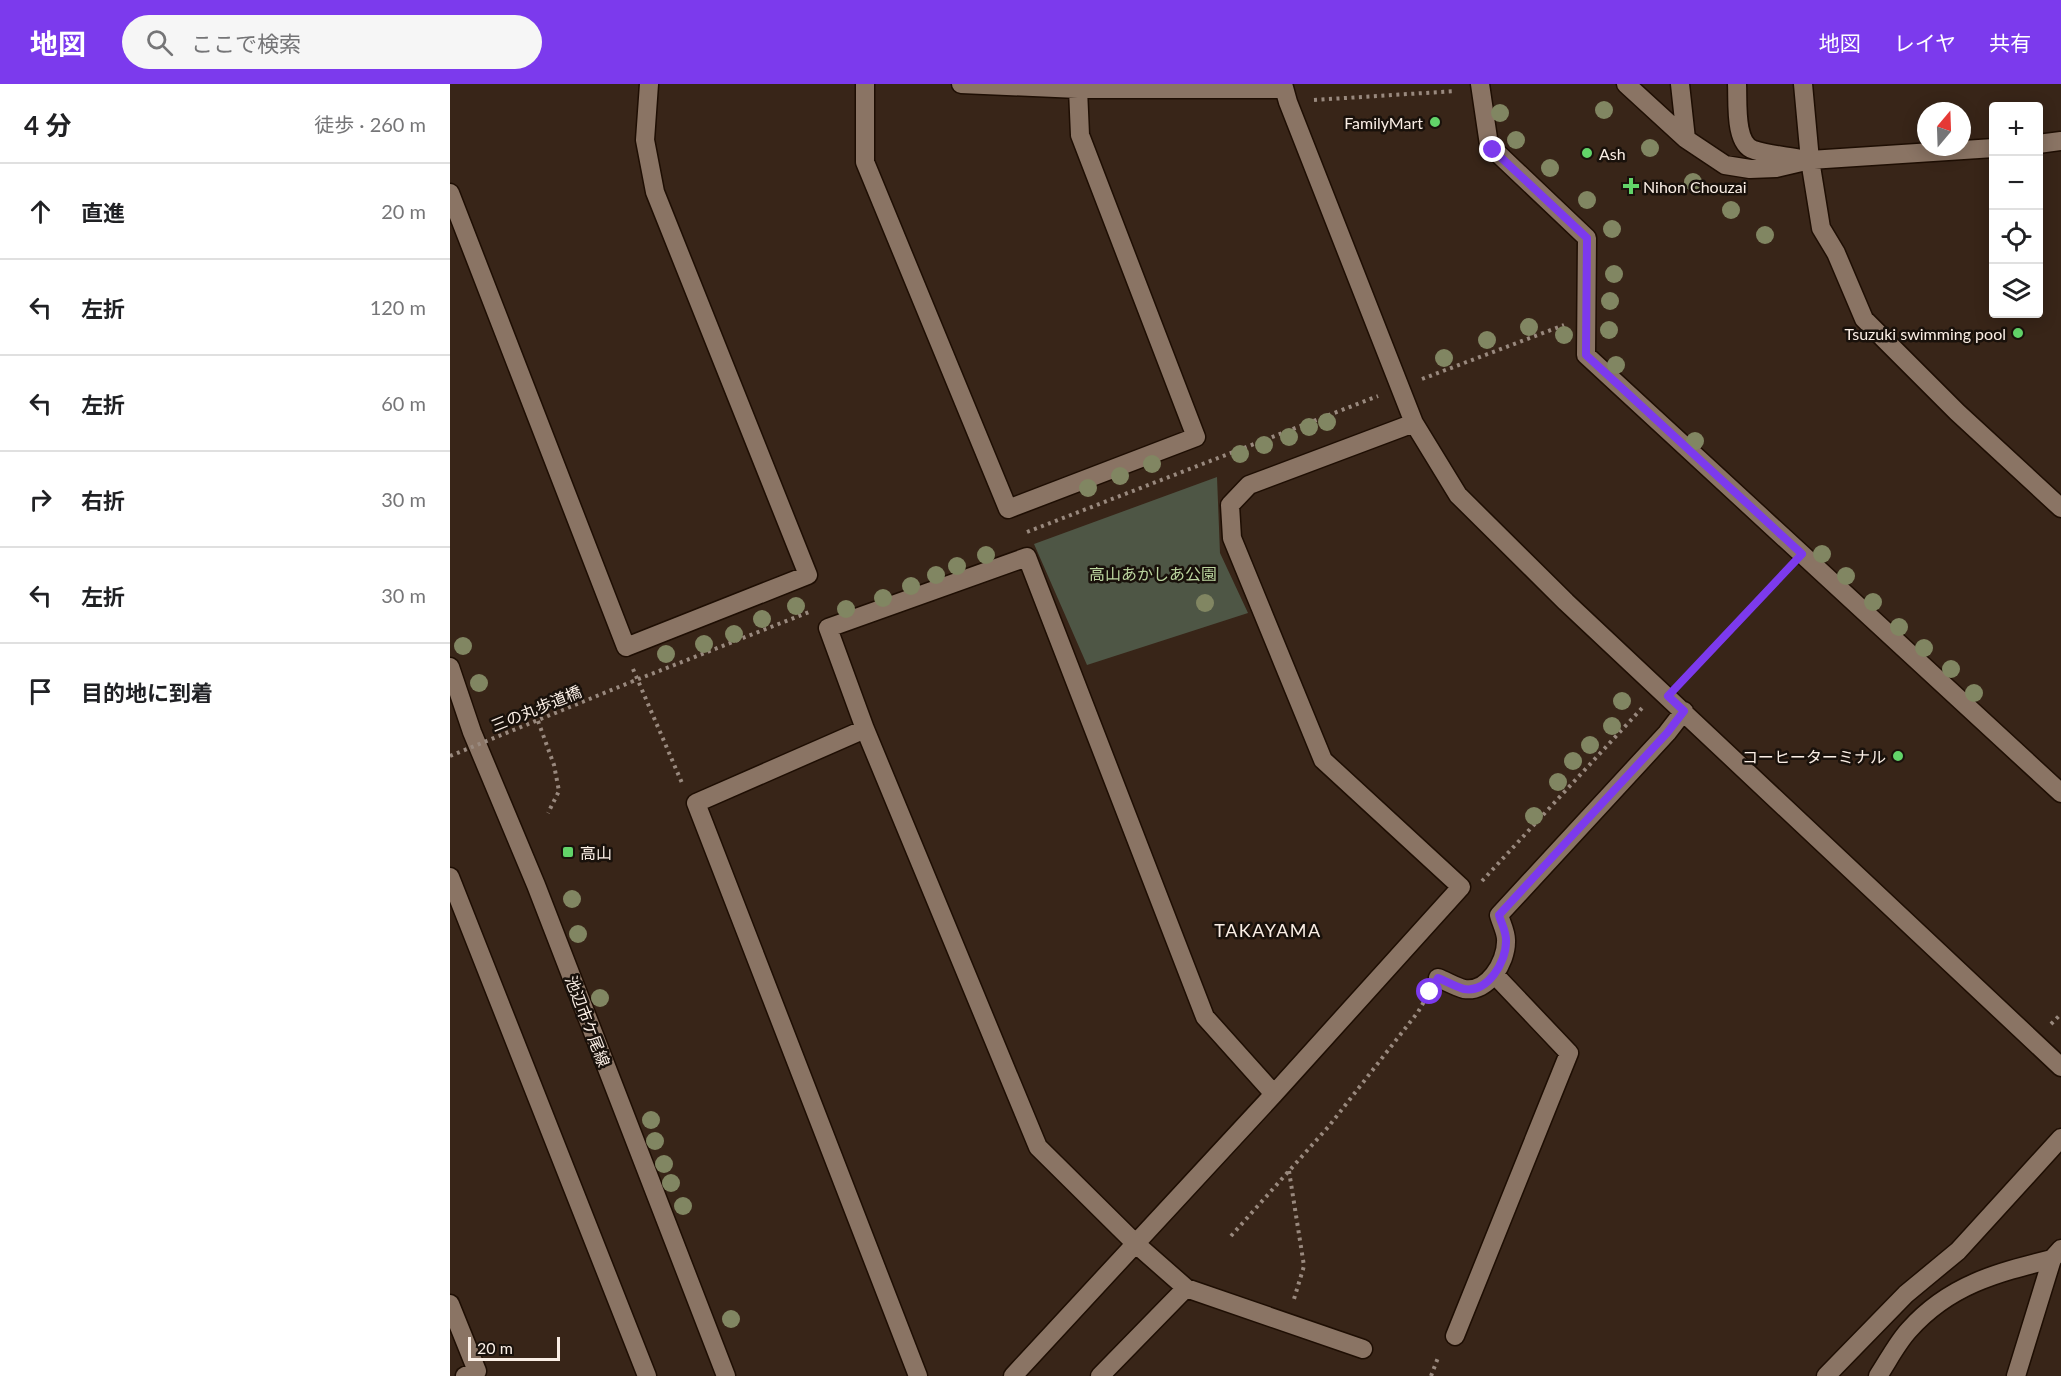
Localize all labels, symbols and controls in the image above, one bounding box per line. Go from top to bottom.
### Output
search box [122,15,542,69]
text: 地図 [30,26,86,60]
icon: search [143,26,176,59]
text: ここで検索 [191,30,301,57]
text: 地図 [1819,30,1861,55]
text: レイヤ [1894,30,1956,55]
text: 共有 [1989,30,2031,55]
north arrow [1917,102,1971,156]
map controls [1989,102,2043,318]
button: + [1989,102,2043,156]
text: 4 分 [24,109,71,141]
text: 徒歩 · 260 m [314,112,426,136]
place label: FamilyMart [1344,113,1423,132]
marker: FamilyMart [1428,115,1442,129]
route end [1479,136,1505,162]
place label: Ash [1599,144,1626,163]
marker: Ash [1580,146,1594,160]
button: − [1989,156,2043,210]
place label: Nihon Chouzai [1643,177,1747,196]
marker: Nihon Chouzai [1624,179,1638,193]
icon: ahead [24,195,57,228]
text: 直進 [81,199,125,226]
text: 20 m [381,199,426,223]
button: locate [1989,210,2043,264]
button: layers [1989,264,2043,318]
icon: left [24,291,57,324]
text: 左折 [81,295,125,322]
text: 120 m [370,295,426,319]
place label: Tsuzuki swimming pool [1845,324,2006,343]
marker: Tsuzuki swimming pool [2011,326,2025,340]
icon: left [24,387,57,420]
text: 左折 [81,391,125,418]
text: 60 m [381,391,426,415]
icon: right [24,483,57,516]
text: 右折 [81,487,125,514]
text: 30 m [381,487,426,511]
park label: 高山あかしあ公園 [1089,564,1217,583]
icon: left [24,579,57,612]
text: 左折 [81,583,125,610]
text: 30 m [381,583,426,607]
icon: arrive [24,675,57,708]
text: 目的地に到着 [81,679,213,706]
street label: 三の丸歩道橋 [488,681,584,735]
place label: コーヒーターミナル [1742,747,1886,766]
marker: コーヒーターミナル [1891,749,1905,763]
place label: 高山 [580,843,612,862]
marker: 高山 [561,845,575,859]
district label: TAKAYAMA [1214,919,1322,941]
street label: 池辺市ケ尾線 [562,973,614,1069]
route start [1416,978,1442,1004]
scale bar [468,1334,560,1362]
text: 20 m [477,1338,513,1357]

